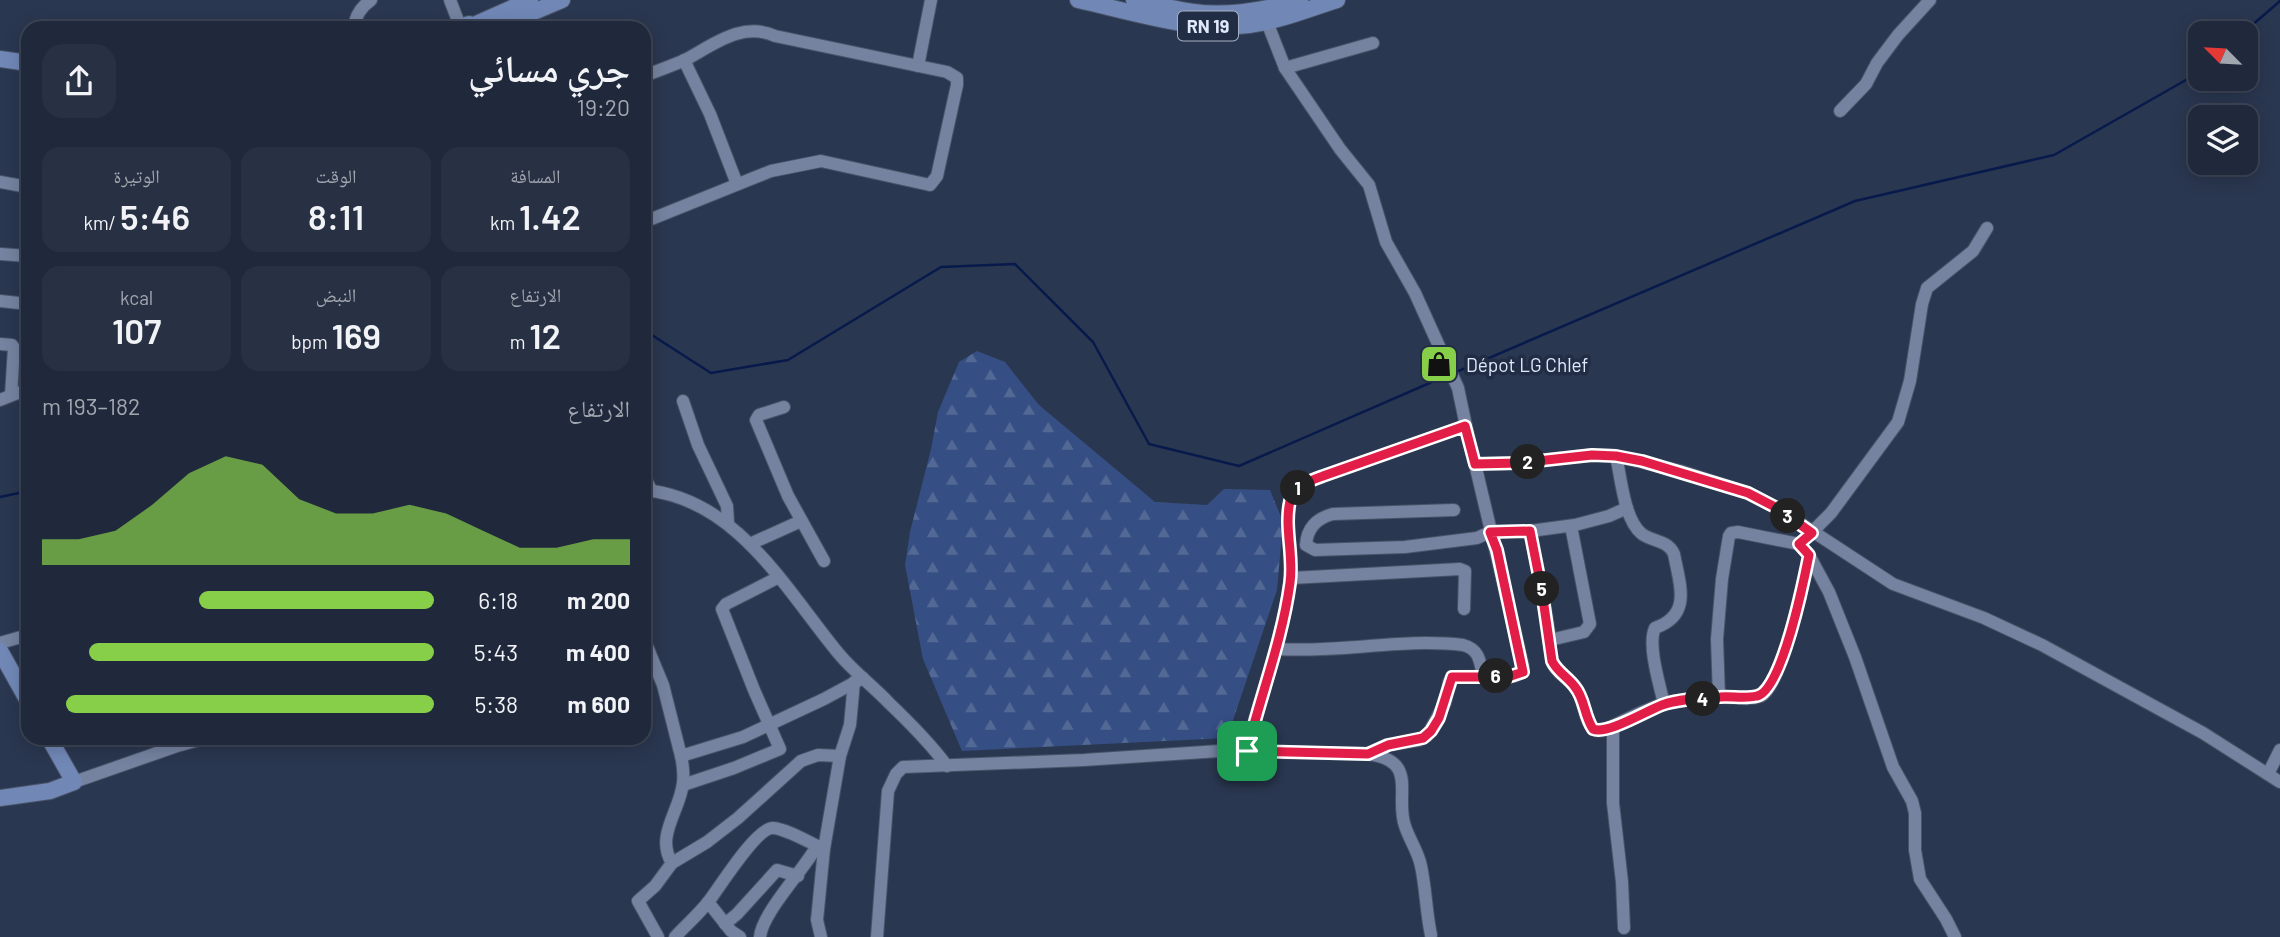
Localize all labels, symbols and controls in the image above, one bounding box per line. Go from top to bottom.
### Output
road number: RN 19 [1178,12,1238,41]
north arrow [2188,21,2258,91]
map controls [2188,21,2258,175]
button: share [42,44,116,118]
text: جري مسائي [468,44,630,90]
text: 19:20 [577,93,630,121]
button: layers [2188,105,2258,175]
text: الوتيرة [114,164,160,187]
text: الوقت [316,164,356,187]
text: المسافة [510,164,561,187]
text: 5:46 [120,195,190,237]
text: 8:11 [308,195,364,237]
text: 1.42 [519,195,581,237]
text: /km [83,211,120,234]
text: km [490,211,519,234]
text: النبض [316,283,356,306]
text: الارتفاع [509,283,561,306]
text: kcal [120,286,153,309]
text: 107 [112,309,161,351]
text: 169 [332,314,381,356]
text: 12 [529,314,561,356]
text: bpm [291,330,332,353]
text: m [510,330,529,353]
shop icon: Dépot LG Chlef [1418,343,1460,385]
place label: Dépot LG Chlef [1466,353,1588,376]
text: 182–193 m [42,392,140,420]
text: الارتفاع [567,394,630,422]
pin: 2 [1510,444,1546,480]
text: 2 [1522,450,1533,473]
pin: 1 [1280,470,1316,505]
text: 1 [1294,476,1301,499]
pin: 3 [1770,498,1806,534]
text: 3 [1782,504,1793,527]
pin: 5 [1524,572,1560,606]
text: 5 [1536,577,1547,600]
text: 6:18 [478,586,518,614]
text: 200 m [567,586,630,614]
text: 5:43 [474,638,518,666]
text: 400 m [566,638,630,666]
pin: 6 [1478,658,1514,694]
text: 6 [1490,664,1501,687]
pin: 4 [1686,682,1720,716]
text: 4 [1697,687,1708,710]
text: 5:38 [475,690,518,718]
text: 600 m [568,690,630,718]
pin [1217,721,1277,781]
icon: arrive [1228,732,1266,770]

